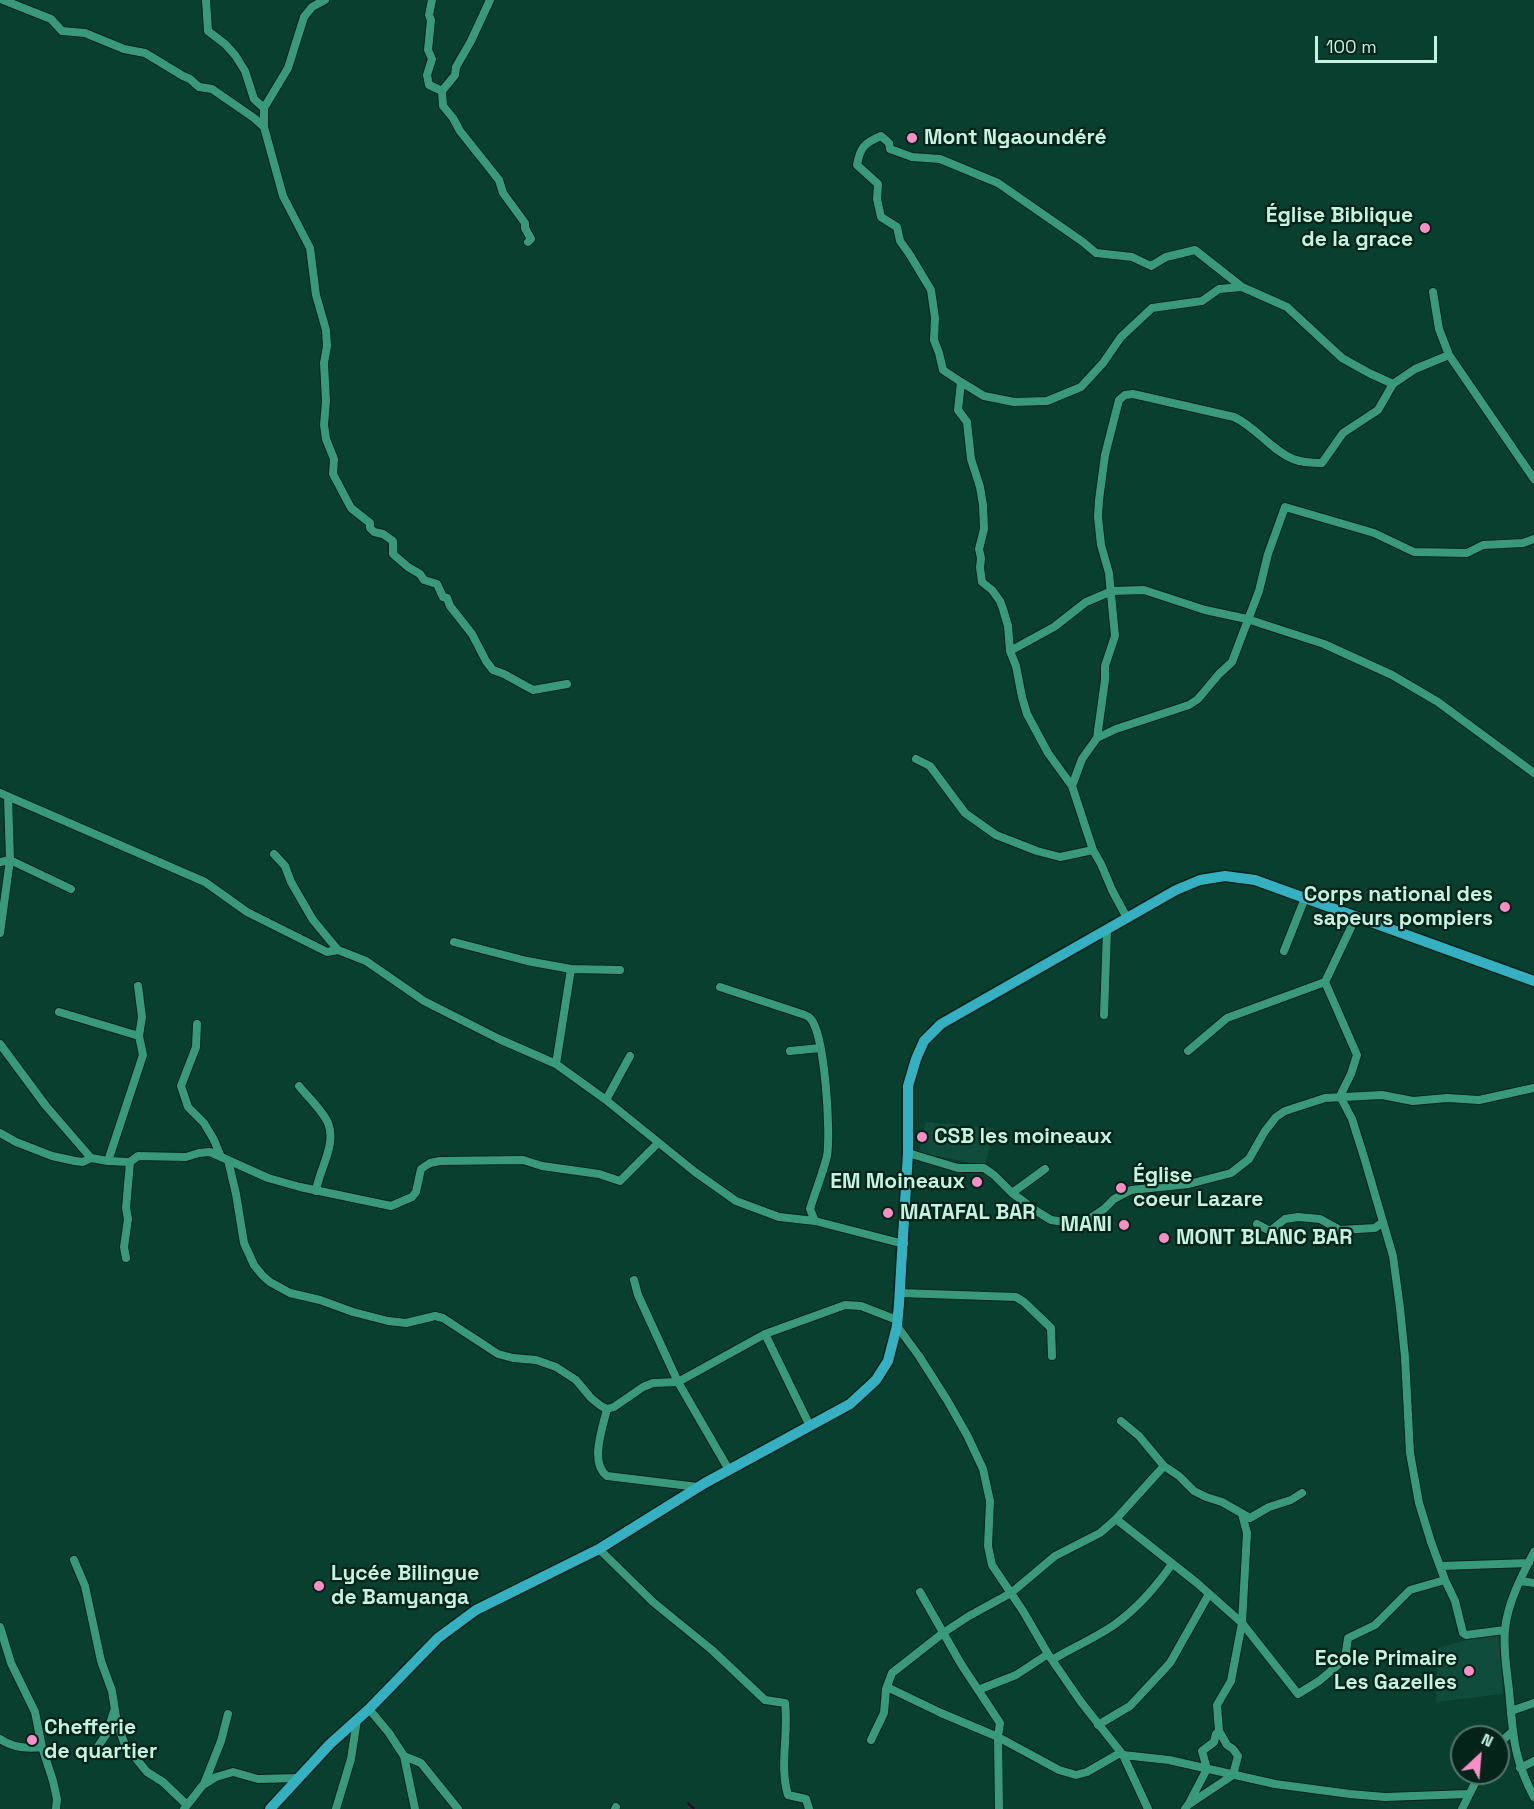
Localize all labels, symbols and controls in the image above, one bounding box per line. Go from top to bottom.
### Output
scale bar [1318,24,1440,62]
text: 100 m [1326,35,1377,58]
place label: Mont Ngaoundéré [924,125,1107,151]
marker: Mont Ngaoundéré [905,131,919,145]
place label: Église Biblique de la grace [1266,203,1413,253]
marker: Église Biblique de la grace [1418,221,1432,235]
place label: Corps national des sapeurs pompiers [1304,882,1493,932]
marker: Corps national des sapeurs pompiers [1498,900,1512,914]
place label: CSB les moineaux [934,1124,1112,1150]
marker: CSB les moineaux [915,1130,929,1144]
place label: Église coeur Lazare [1133,1163,1263,1213]
place label: EM Moineaux [830,1169,965,1195]
marker: EM Moineaux [970,1175,984,1189]
marker: Église coeur Lazare [1114,1181,1128,1195]
place label: MATAFAL BAR [900,1200,1036,1226]
marker: MATAFAL BAR [881,1206,895,1220]
place label: MANI [1061,1212,1112,1238]
marker: MANI [1117,1218,1131,1232]
place label: MONT BLANC BAR [1176,1225,1352,1251]
marker: MONT BLANC BAR [1157,1231,1171,1245]
place label: Lycée Bilingue de Bamyanga [331,1561,479,1611]
marker: Lycée Bilingue de Bamyanga [312,1579,326,1593]
place label: Ecole Primaire Les Gazelles [1315,1646,1457,1696]
marker: Ecole Primaire Les Gazelles [1462,1664,1476,1678]
place label: Chefferie de quartier [44,1715,157,1765]
north arrow [1450,1725,1510,1785]
text: N [1478,1728,1497,1752]
marker: Chefferie de quartier [25,1733,39,1747]

